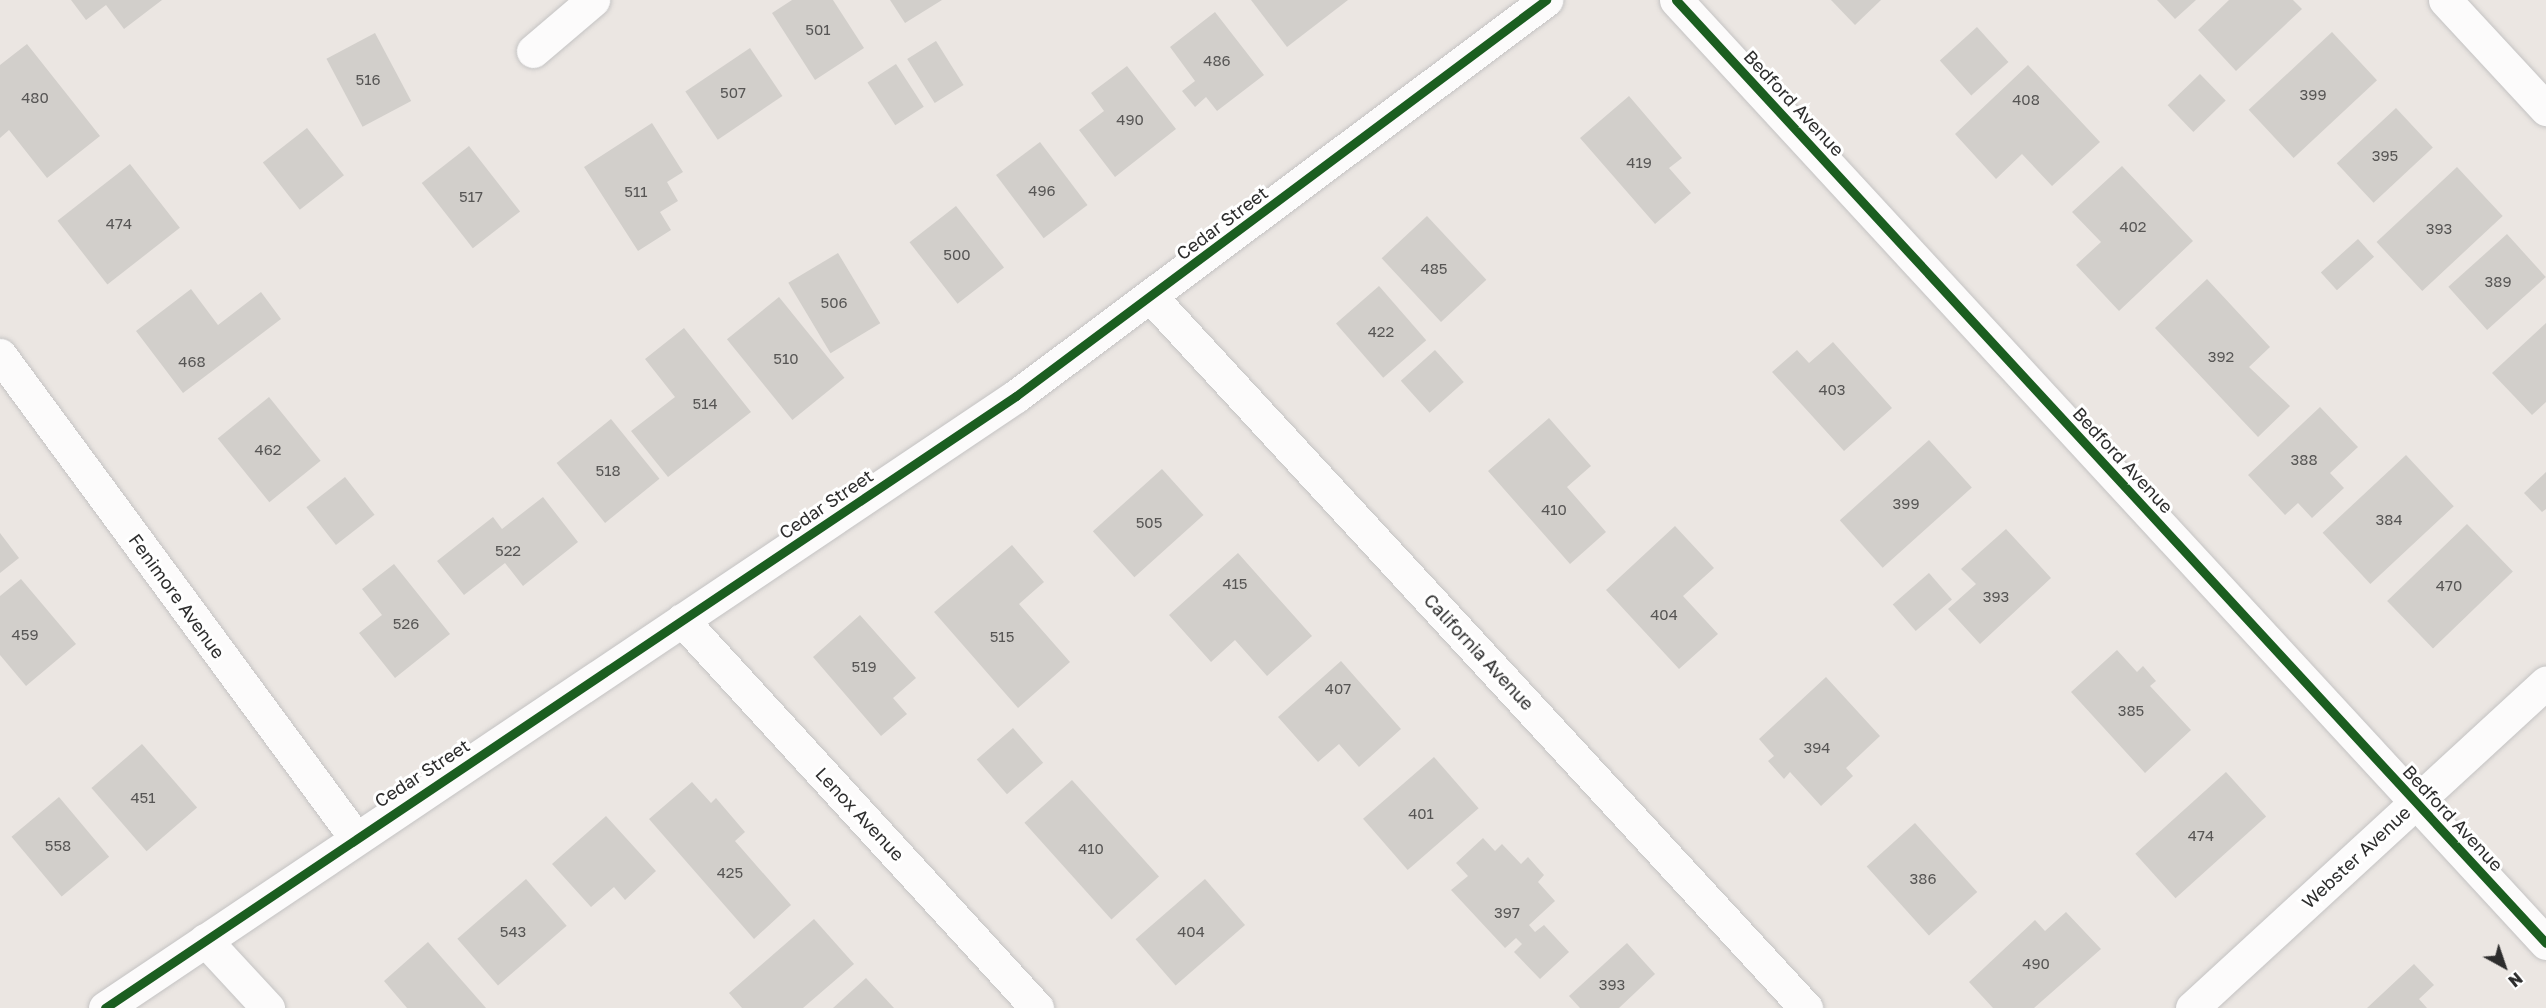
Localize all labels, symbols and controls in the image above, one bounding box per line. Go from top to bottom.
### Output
house number: 501 [805,21,831,39]
street label: Bedford Avenue [1739,46,1849,160]
house number: 486 [1203,52,1231,70]
house number: 516 [355,71,381,89]
house number: 507 [720,84,746,102]
house number: 399 [2300,86,2326,104]
house number: 480 [21,89,49,107]
house number: 408 [2012,91,2040,109]
house number: 490 [1116,111,1144,129]
house number: 395 [2372,147,2398,165]
house number: 419 [1626,154,1652,172]
house number: 496 [1028,182,1056,200]
street label: Cedar Street [1172,182,1272,264]
house number: 511 [624,183,648,201]
house number: 517 [459,188,483,206]
house number: 474 [106,215,132,233]
house number: 402 [2119,218,2147,236]
house number: 393 [2426,220,2452,238]
house number: 500 [943,246,971,264]
house number: 485 [1421,260,1447,278]
house number: 389 [2485,273,2511,291]
house number: 506 [820,294,848,312]
house number: 422 [1368,323,1394,341]
house number: 392 [2208,348,2234,366]
house number: 510 [773,350,799,368]
house number: 468 [178,353,206,371]
house number: 403 [1818,381,1846,399]
house number: 514 [692,395,718,413]
street label: Bedford Avenue [2068,403,2178,517]
house number: 462 [255,441,281,459]
house number: 388 [2290,451,2318,469]
house number: 518 [595,462,621,480]
street label: Cedar Street [775,465,877,543]
house number: 399 [1893,495,1919,513]
house number: 410 [1541,501,1567,519]
house number: 384 [2375,511,2403,529]
house number: 505 [1136,514,1162,532]
street label: Fenimore Avenue [124,529,230,663]
house number: 522 [495,542,521,560]
house number: 415 [1222,575,1248,593]
house number: 470 [2436,577,2462,595]
house number: 393 [1983,588,2009,606]
street label: California Avenue [1420,589,1538,715]
house number: 404 [1650,606,1678,624]
house number: 526 [393,615,419,633]
house number: 459 [12,626,38,644]
house number: 515 [990,628,1014,646]
house number: 519 [851,658,877,676]
house number: 407 [1325,680,1351,698]
house number: 385 [2118,702,2144,720]
street label: Cedar Street [371,734,473,812]
house number: 394 [1804,739,1830,757]
street label: Bedford Avenue [2398,761,2508,875]
street label: Lenox Avenue [811,763,909,865]
house number: 451 [130,789,156,807]
street label: Webster Avenue [2297,801,2415,913]
house number: 401 [1408,805,1434,823]
house number: 474 [2188,827,2214,845]
house number: 558 [45,837,71,855]
house number: 410 [1078,840,1104,858]
house number: 425 [717,864,743,882]
house number: 386 [1910,870,1936,888]
house number: 397 [1494,904,1520,922]
house number: 543 [500,923,526,941]
house number: 404 [1177,923,1205,941]
north arrow [2474,936,2534,996]
house number: 490 [2022,955,2050,973]
text: N [2504,968,2527,991]
house number: 393 [1599,976,1625,994]

